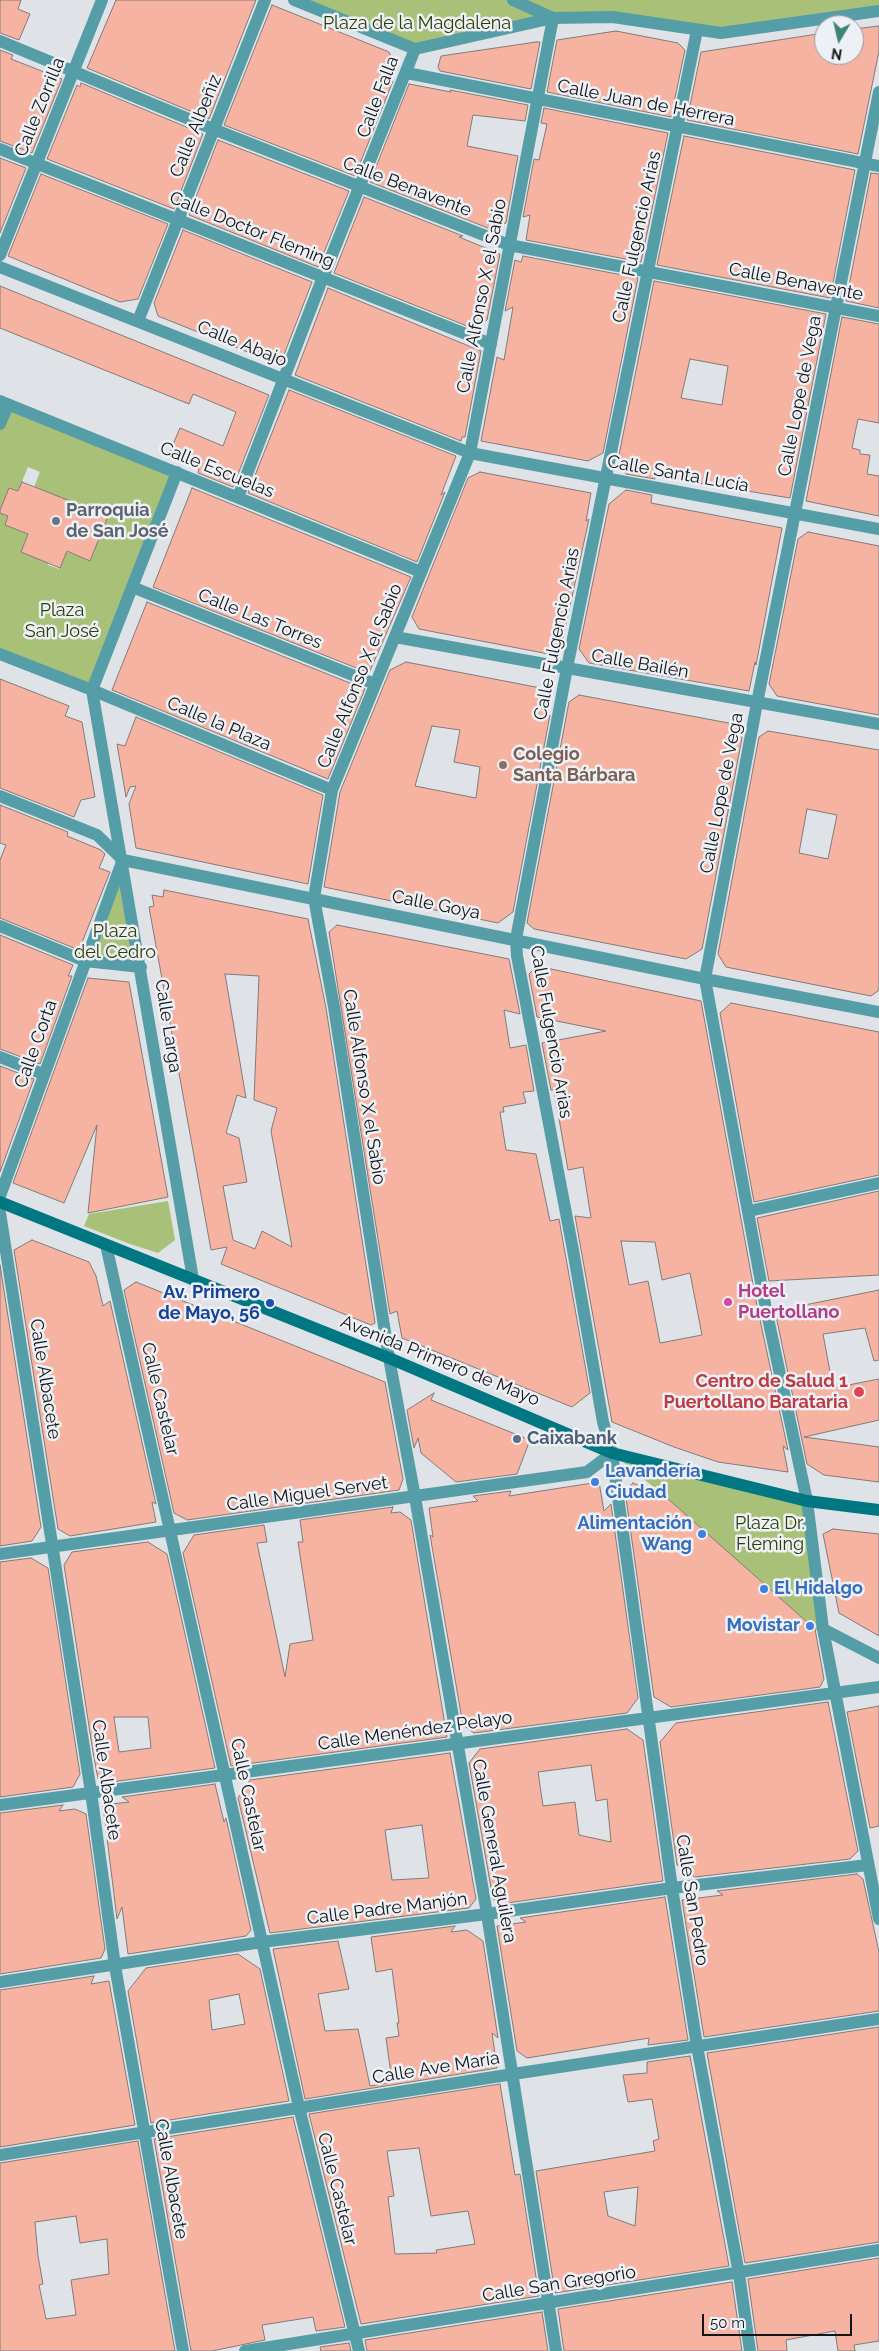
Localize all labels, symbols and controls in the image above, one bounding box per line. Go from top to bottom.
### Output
park label: Plaza de la Magdalena [323,13,511,35]
north arrow [814,15,864,65]
text: N [830,45,843,63]
street label: Calle Falla [353,53,403,141]
street label: Calle Zorrilla [10,54,70,160]
street label: Calle Albeñiz [166,71,226,181]
street label: Calle Juan de Herrera [555,75,737,131]
street label: Calle Fulgencio Arias [608,149,666,325]
street label: Calle Benavente [339,152,475,222]
street label: Calle Doctor Fleming [166,187,338,273]
street label: Calle Alfonso X el Sabio [453,197,511,395]
street label: Calle Benavente [727,258,865,306]
street label: Calle Lope de Vega [774,314,826,478]
street label: Calle Abajo [194,316,290,372]
street label: Calle Escuelas [157,437,277,503]
street label: Calle Santa Lucía [605,451,751,497]
place label: Parroquia de San José [66,500,168,542]
marker: Parroquia de San José [50,515,62,527]
street label: Calle Fulgencio Arias [530,546,584,722]
street label: Calle Alfonso X el Sabio [313,580,407,772]
street label: Calle Las Torres [195,584,325,654]
park label: Plaza San José [25,600,99,642]
street label: Calle Bailén [589,645,691,683]
street label: Calle la Plaza [164,692,274,756]
street label: Calle Lope de Vega [696,711,748,875]
place label: Colegio Santa Bárbara [513,744,635,786]
marker: Colegio Santa Bárbara [497,759,509,771]
street label: Calle Goya [390,886,482,924]
park label: Plaza del Cedro [74,921,156,964]
street label: Calle Fulgencio Arias [525,944,577,1120]
street label: Calle Larga [150,978,186,1074]
street label: Calle Alfonso X el Sabio [338,988,390,1186]
street label: Calle Corta [10,997,62,1091]
place label: Hotel Puertollano [738,1281,839,1324]
place label: Av. Primero de Mayo, 56 [158,1282,260,1325]
marker: Hotel Puertollano [722,1296,734,1308]
marker: Av. Primero de Mayo, 56 [264,1297,276,1309]
street label: Avenida Primero de Mayo [337,1311,543,1411]
street label: Calle Albacete [25,1317,65,1441]
street label: Calle Castelar [136,1340,184,1458]
place label: Centro de Salud 1 Puertollano Barataria [664,1371,848,1414]
marker: Centro de Salud 1 Puertollano Barataria [852,1385,866,1399]
place label: Caixabank [527,1428,617,1450]
marker: Caixabank [511,1433,523,1445]
place label: Lavandería Ciudad [605,1461,701,1504]
street label: Calle Miguel Servet [225,1472,389,1516]
marker: Lavandería Ciudad [589,1476,601,1488]
place label: Alimentación Wang [578,1513,692,1556]
park label: Plaza Dr. Fleming [735,1513,805,1556]
marker: Alimentación Wang [696,1528,708,1540]
place label: El Hidalgo [774,1578,863,1600]
marker: El Hidalgo [758,1583,770,1595]
place label: Movistar [726,1615,800,1637]
marker: Movistar [804,1620,816,1632]
street label: Calle Menéndez Pelayo [316,1707,514,1755]
street label: Calle Albacete [87,1718,125,1842]
street label: Calle Castelar [225,1736,271,1854]
street label: Calle General Aguilera [467,1757,521,1945]
street label: Calle San Pedro [671,1833,713,1967]
street label: Calle Padre Manjón [305,1888,469,1930]
street label: Calle Ave María [371,2047,501,2089]
street label: Calle Albacete [150,2117,192,2241]
street label: Calle Castelar [313,2130,361,2248]
street label: Calle San Gregorio [481,2261,637,2307]
scale bar [704,2304,854,2336]
text: 50 m [710,2314,745,2332]

